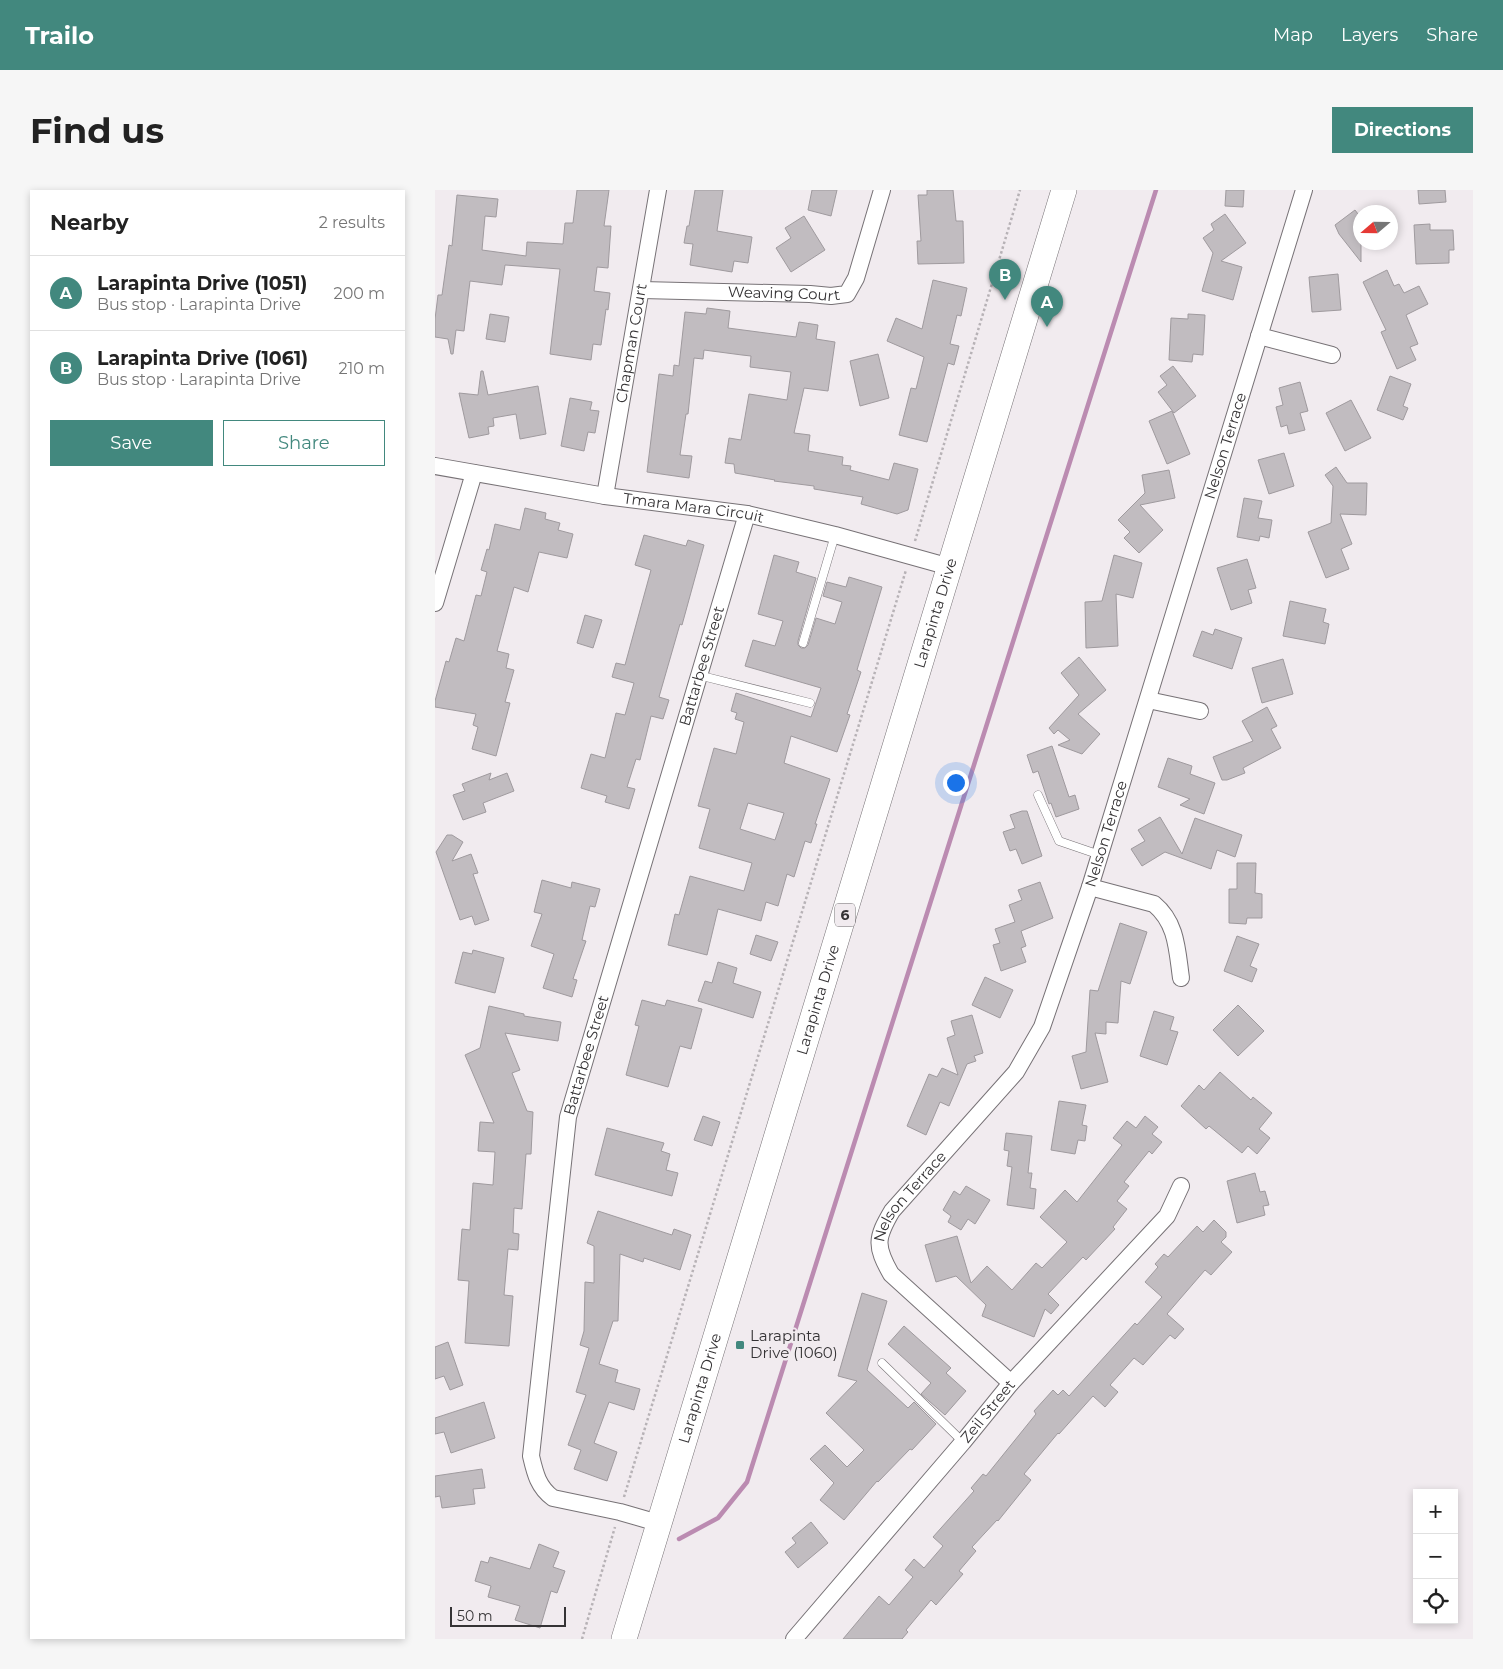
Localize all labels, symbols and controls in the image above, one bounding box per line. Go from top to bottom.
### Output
text: Trailo [25,21,94,50]
text: Map [1273,24,1313,46]
text: Layers [1341,24,1398,46]
text: Share [1426,24,1478,46]
button: Directions [1332,107,1473,153]
text: Find us [30,109,164,152]
north arrow [1353,205,1398,250]
text: Nearby [50,210,129,235]
text: 2 results [319,213,385,232]
pin: B [989,259,1021,300]
text: Larapinta Drive (1051) [97,272,307,295]
street label: Chapman Court [611,282,651,404]
street label: Weaving Court [728,282,841,305]
text: A [60,284,72,303]
text: 200 m [334,284,385,303]
pin: A [1031,286,1063,327]
text: Bus stop · Larapinta Drive [97,295,301,314]
text: Larapinta Drive (1061) [97,347,308,370]
text: B [60,359,72,378]
text: 210 m [338,359,385,378]
text: Bus stop · Larapinta Drive [97,370,301,389]
street label: Nelson Terrace [1200,390,1250,501]
button: Save [50,420,213,466]
button: Share [223,420,385,466]
street label: Tmara Mara Circuit [622,488,766,527]
street label: Larapinta Drive [909,556,961,671]
street label: Battarbee Street [675,604,728,728]
your location [943,770,969,796]
street label: Nelson Terrace [1081,778,1131,889]
road number: 6 [835,904,855,926]
street label: Larapinta Drive [792,942,843,1057]
street label: Battarbee Street [559,993,613,1117]
street label: Nelson Terrace [869,1147,950,1244]
place label: Larapinta Drive (1060) [750,1326,838,1362]
street label: Larapinta Drive [674,1331,725,1446]
marker: Larapinta Drive (1060) [734,1339,746,1351]
street label: Zeil Street [956,1376,1019,1447]
map controls [1413,1489,1458,1624]
button: + [1413,1489,1458,1534]
button: − [1413,1534,1458,1579]
button: locate [1413,1579,1458,1624]
scale bar [450,1604,566,1627]
text: 50 m [457,1607,493,1625]

